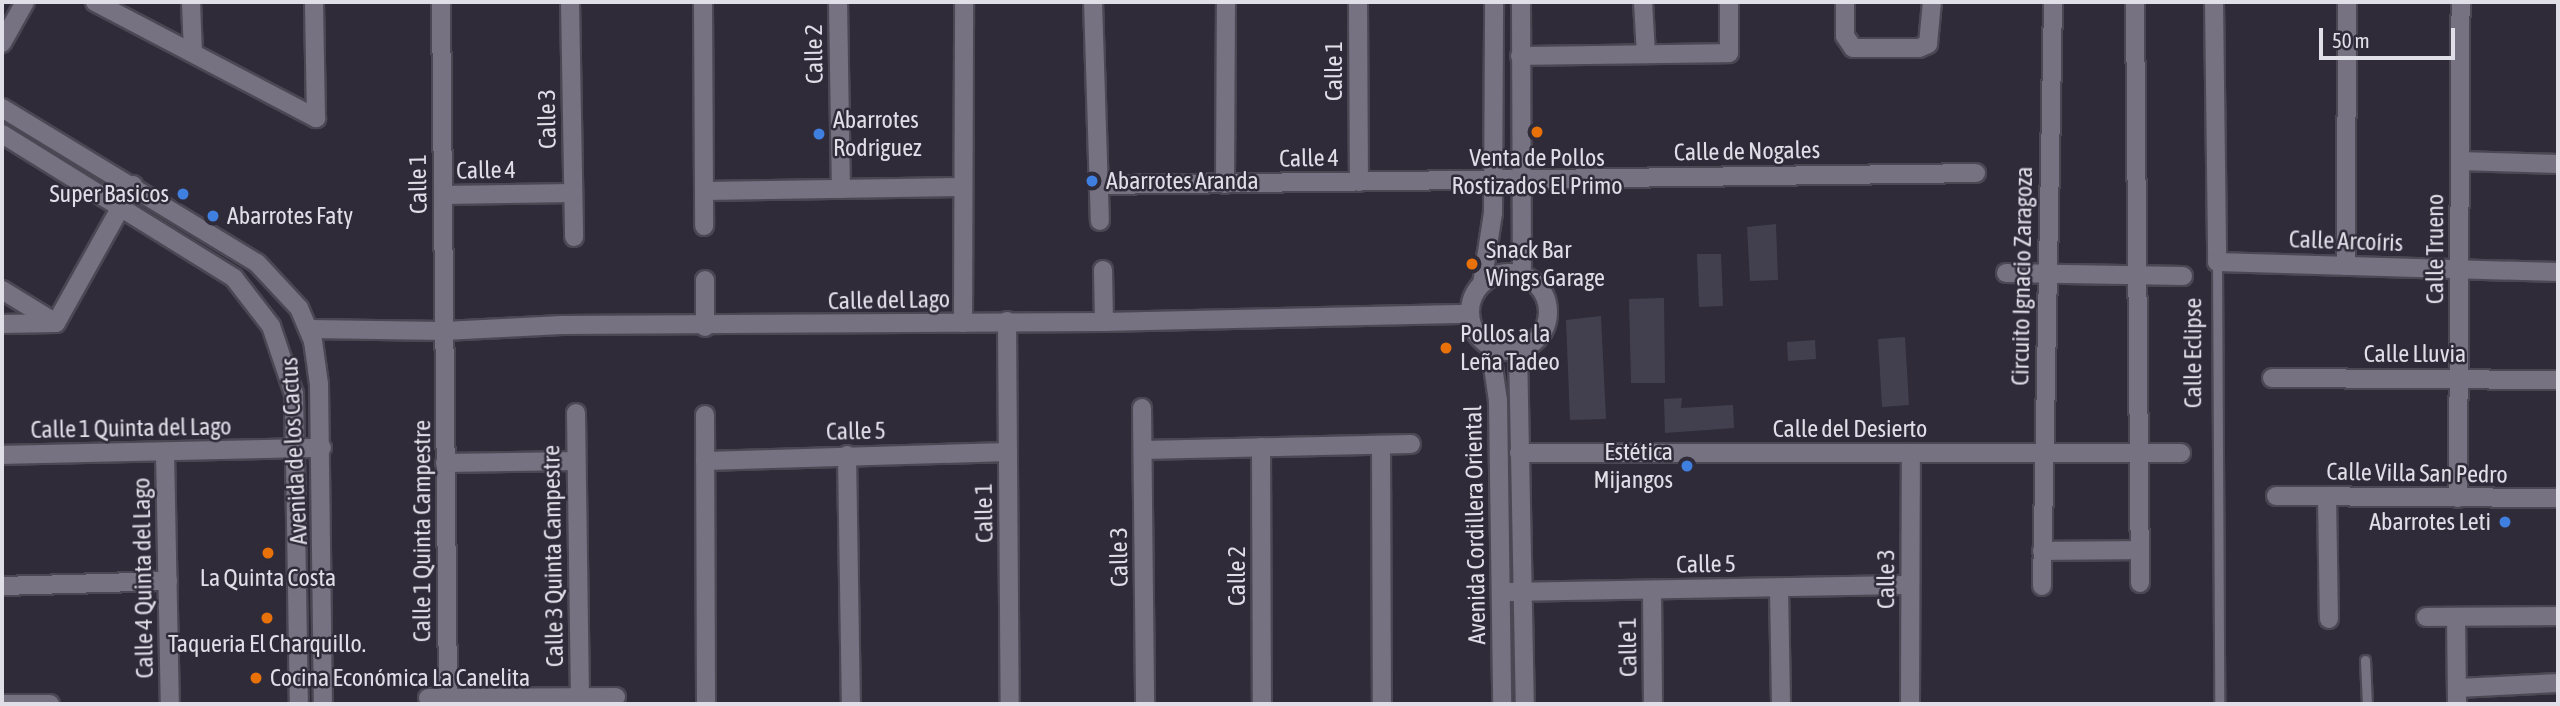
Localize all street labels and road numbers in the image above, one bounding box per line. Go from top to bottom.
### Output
street label: Calle 2 [799,24,829,84]
street label: Calle 1 [1320,41,1348,101]
street label: Calle 3 [532,89,562,149]
street label: Calle de Nogales [1674,135,1820,167]
street label: Calle 4 [1279,143,1339,173]
street label: Calle 1 [403,154,433,214]
street label: Calle 4 [456,155,516,185]
street label: Circuito Ignacio Zaragoza [2006,166,2038,386]
street label: Calle Trueno [2421,194,2449,304]
street label: Calle Arcoíris [2288,225,2404,257]
street label: Calle del Lago [828,285,950,315]
street label: Calle Eclipse [2179,298,2207,408]
street label: Calle Lluvia [2364,340,2466,368]
street label: Avenida de los Cactus [275,356,313,546]
street label: Avenida Cordillera Oriental [1459,405,1491,645]
street label: Calle 1 Quinta del Lago [30,412,232,444]
street label: Calle del Desierto [1773,415,1927,443]
street label: Calle 5 [826,416,886,446]
street label: Calle 1 Quinta Campestre [408,420,436,642]
street label: Calle 3 Quinta Campestre [537,445,569,667]
street label: Calle Villa San Pedro [2326,457,2508,489]
street label: Calle 4 Quinta del Lago [127,477,159,679]
street label: Calle 1 [969,483,999,543]
street label: Calle 3 [1104,527,1134,587]
street label: Calle 2 [1223,546,1251,606]
street label: Calle 5 [1676,549,1736,579]
street label: Calle 3 [1872,549,1900,609]
street label: Calle 1 [1613,617,1643,677]

